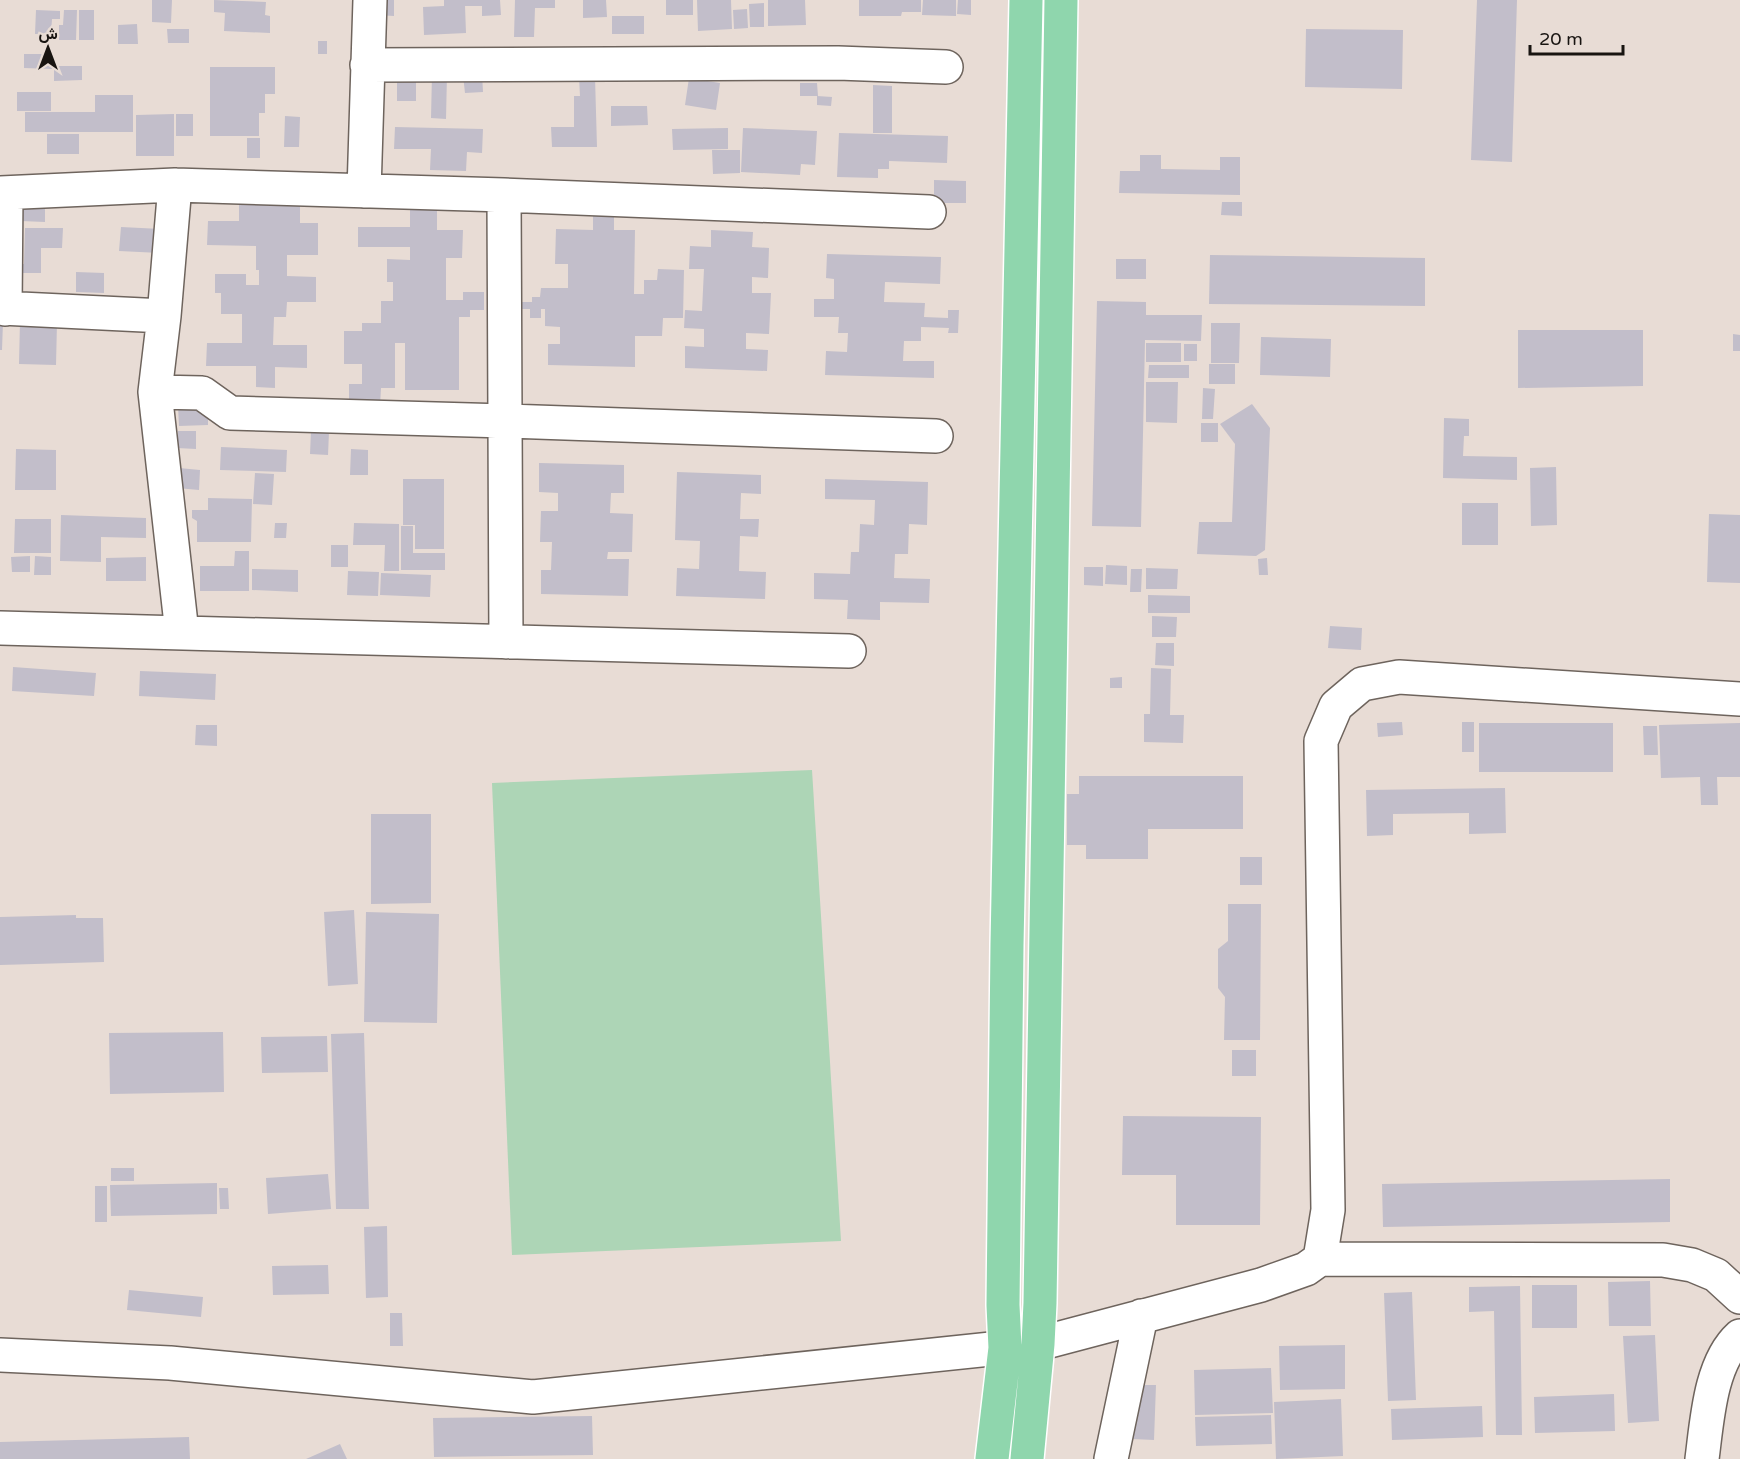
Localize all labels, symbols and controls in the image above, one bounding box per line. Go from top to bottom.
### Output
north arrow [18,18,78,78]
scale bar [1530,18,1623,56]
text: ش [38,24,58,44]
text: 20 m [1539,28,1583,50]

